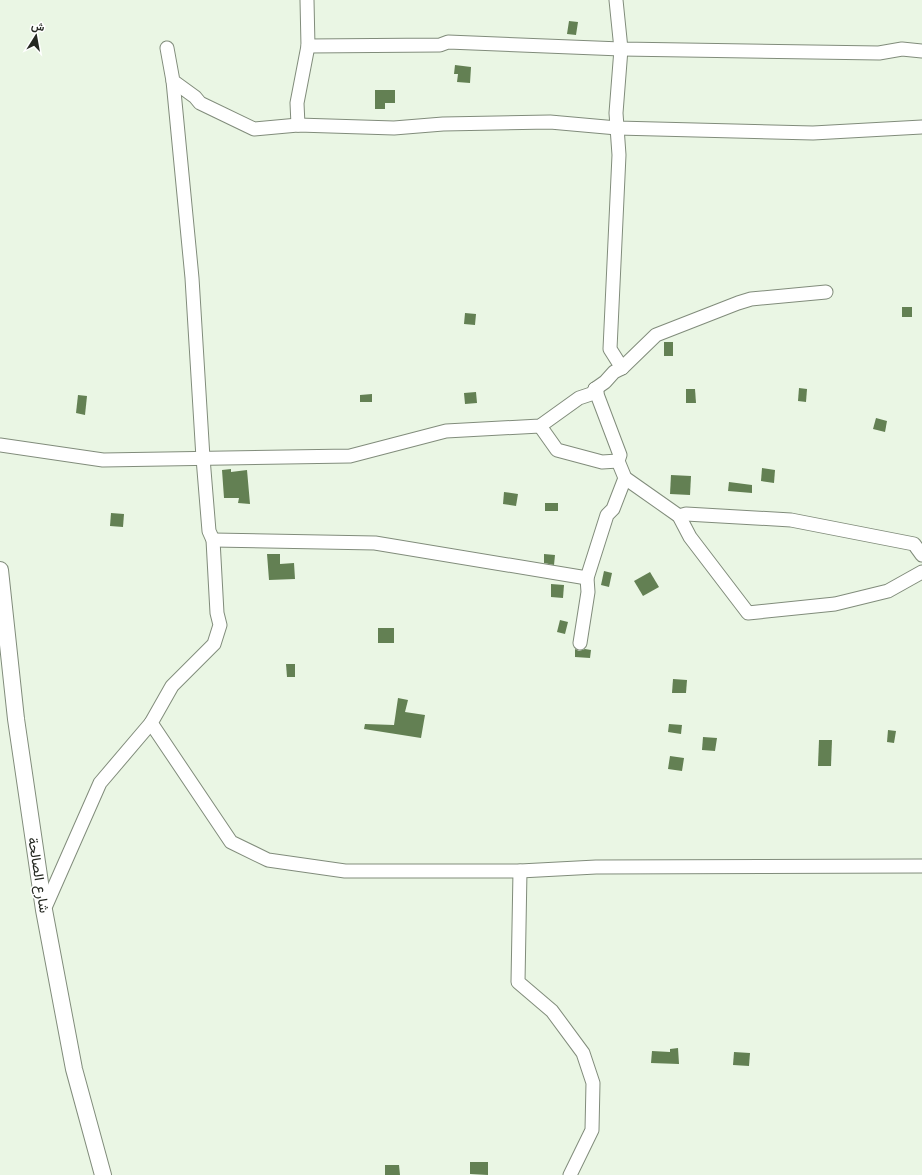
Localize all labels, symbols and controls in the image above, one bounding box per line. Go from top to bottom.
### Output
north arrow [16,16,56,56]
text: ش [30,19,46,34]
street label: شارع الصالحة [22,836,53,915]

